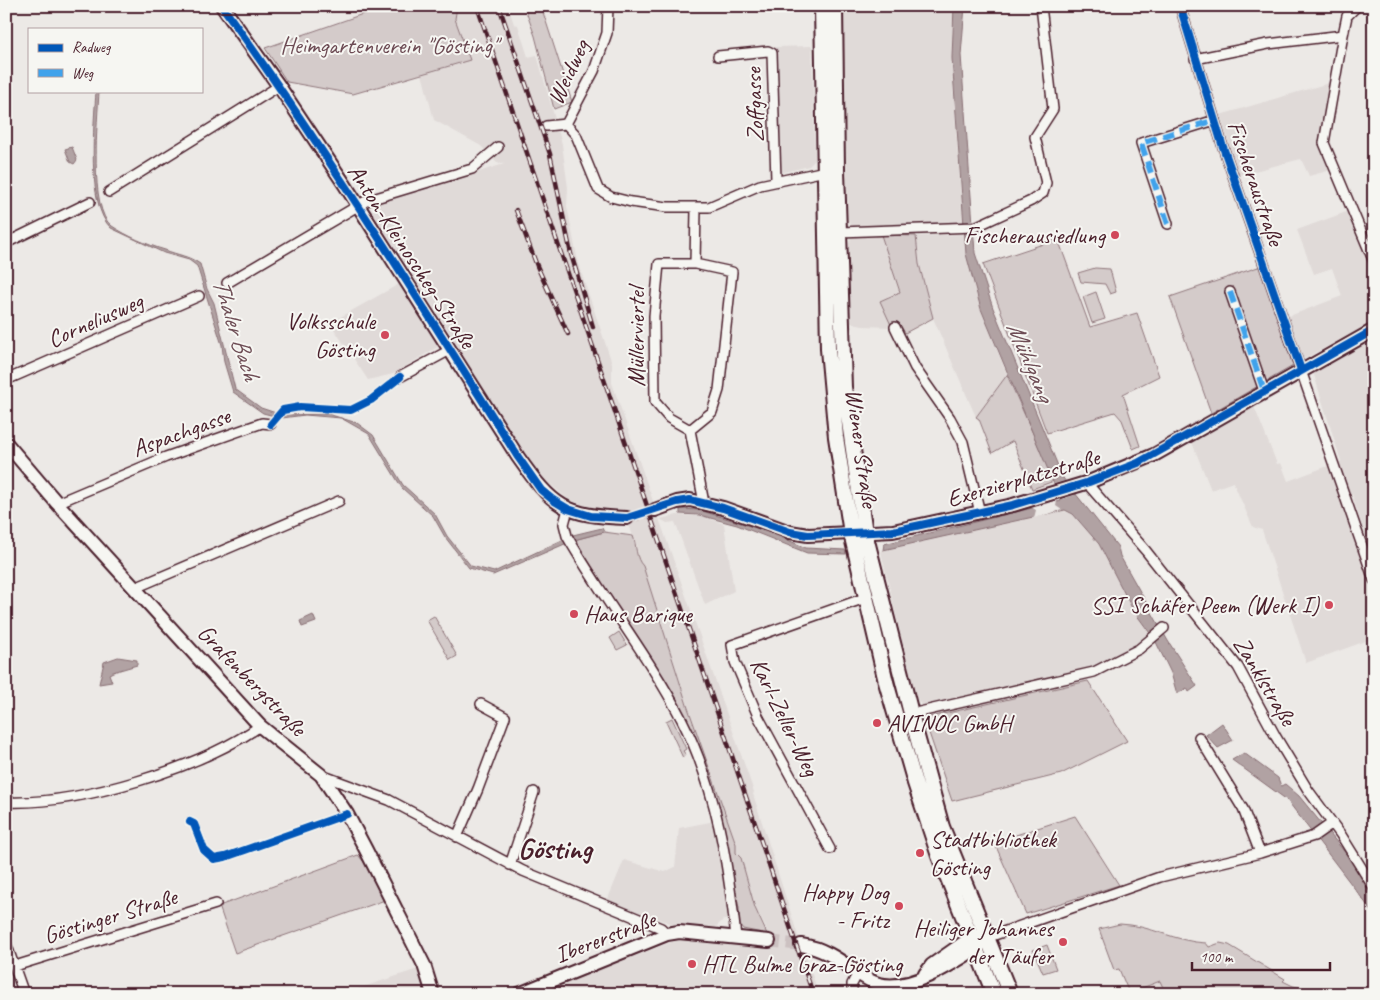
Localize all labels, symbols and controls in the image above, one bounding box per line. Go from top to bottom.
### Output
legend [28,28,202,92]
park label: Heimgartenverein "Gösting" [280,30,503,60]
street label: Weidweg [540,34,597,109]
text: Radweg [72,38,112,57]
text: Weg [72,64,94,83]
street label: Zoffgasse [738,65,770,143]
street label: Fischeraustraße [1221,117,1292,251]
street label: Anton-Kleinoscheg-Straße [341,158,484,356]
place label: Fischerausiedlung [965,220,1106,250]
marker: Fischerausiedlung [1109,229,1121,241]
water label: Thaler Bach [205,274,268,386]
street label: Müllerviertel [621,283,651,387]
street label: Corneliusweg [43,285,149,354]
place label: Volksschule Gösting [286,306,377,364]
water label: Mühlgang [999,317,1063,410]
marker: Volksschule Gösting [379,329,391,341]
street label: Wiener Straße [839,387,885,511]
street label: Aspachgasse [128,400,236,464]
street label: Exerzierplatzstraße [943,441,1105,514]
place label: SSI Schäfer Peem (Werk I) [1090,590,1320,620]
place label: Haus Barique [584,599,694,629]
marker: SSI Schäfer Peem (Werk I) [1323,599,1335,611]
marker: Haus Barique [568,608,580,620]
street label: Grafenbergstraße [191,618,314,744]
street label: Zanklstraße [1227,631,1304,733]
street label: Karl-Zeller-Weg [744,653,827,782]
place label: AVINOC GmbH [887,708,1015,738]
marker: AVINOC GmbH [871,717,883,729]
place label: Stadtbibliothek Gösting [930,824,1058,882]
district label: Gösting [518,830,594,867]
marker: Stadtbibliothek Gösting [914,847,926,859]
place label: Happy Dog - Fritz [802,877,890,935]
street label: Göstinger Straße [40,881,182,950]
marker: Happy Dog - Fritz [893,900,905,912]
street label: Ibererstraße [551,903,661,970]
place label: Heiliger Johannes der Täufer [914,913,1056,971]
marker: Heiliger Johannes der Täufer [1057,936,1069,948]
scale bar [1192,940,1330,972]
text: 100 m [1200,948,1234,967]
place label: HTL Bulme Graz-Gösting [702,949,904,979]
marker: HTL Bulme Graz-Gösting [686,958,698,970]

